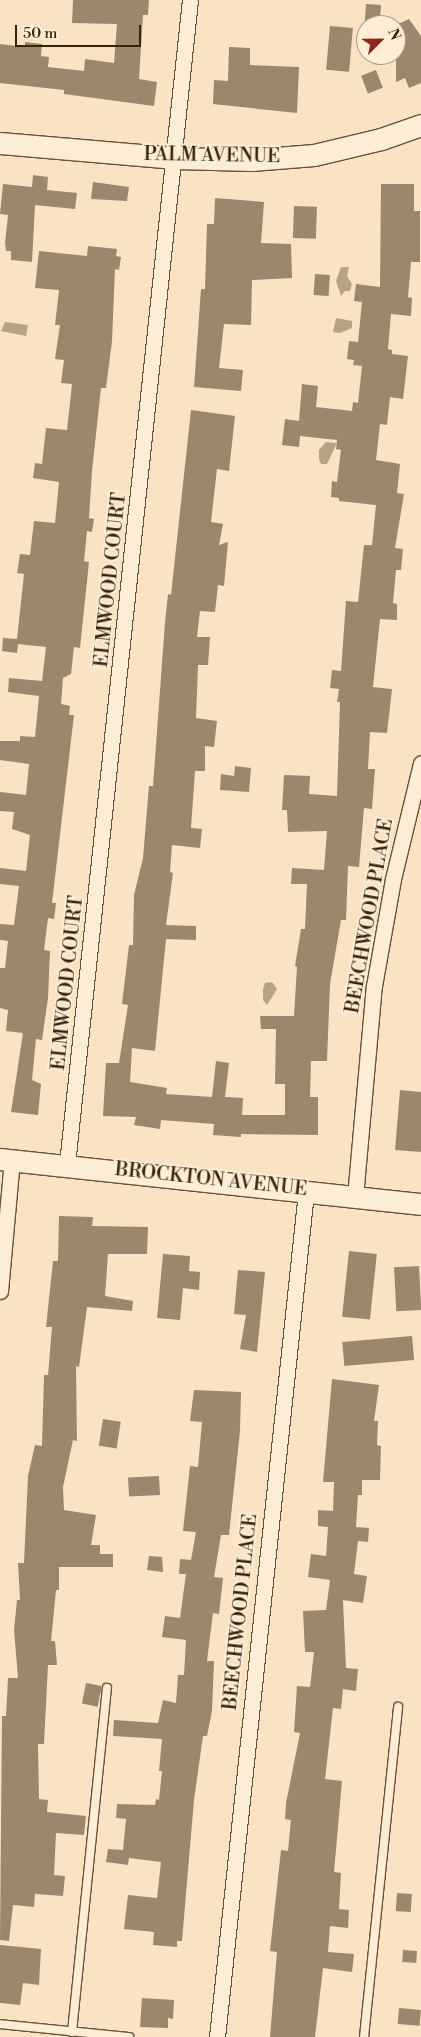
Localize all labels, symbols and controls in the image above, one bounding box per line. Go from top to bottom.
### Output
scale bar [18,15,144,47]
north arrow [356,15,406,65]
text: 50 m [23,24,57,43]
text: N [383,26,404,43]
street label: PALM AVENUE [144,143,280,169]
street label: ELMWOOD COURT [90,491,132,669]
street label: BEECHWOOD PLACE [342,817,398,1015]
street label: ELMWOOD COURT [47,894,89,1072]
street label: BROCKTON AVENUE [114,1159,308,1201]
street label: BEECHWOOD PLACE [219,1513,263,1711]

